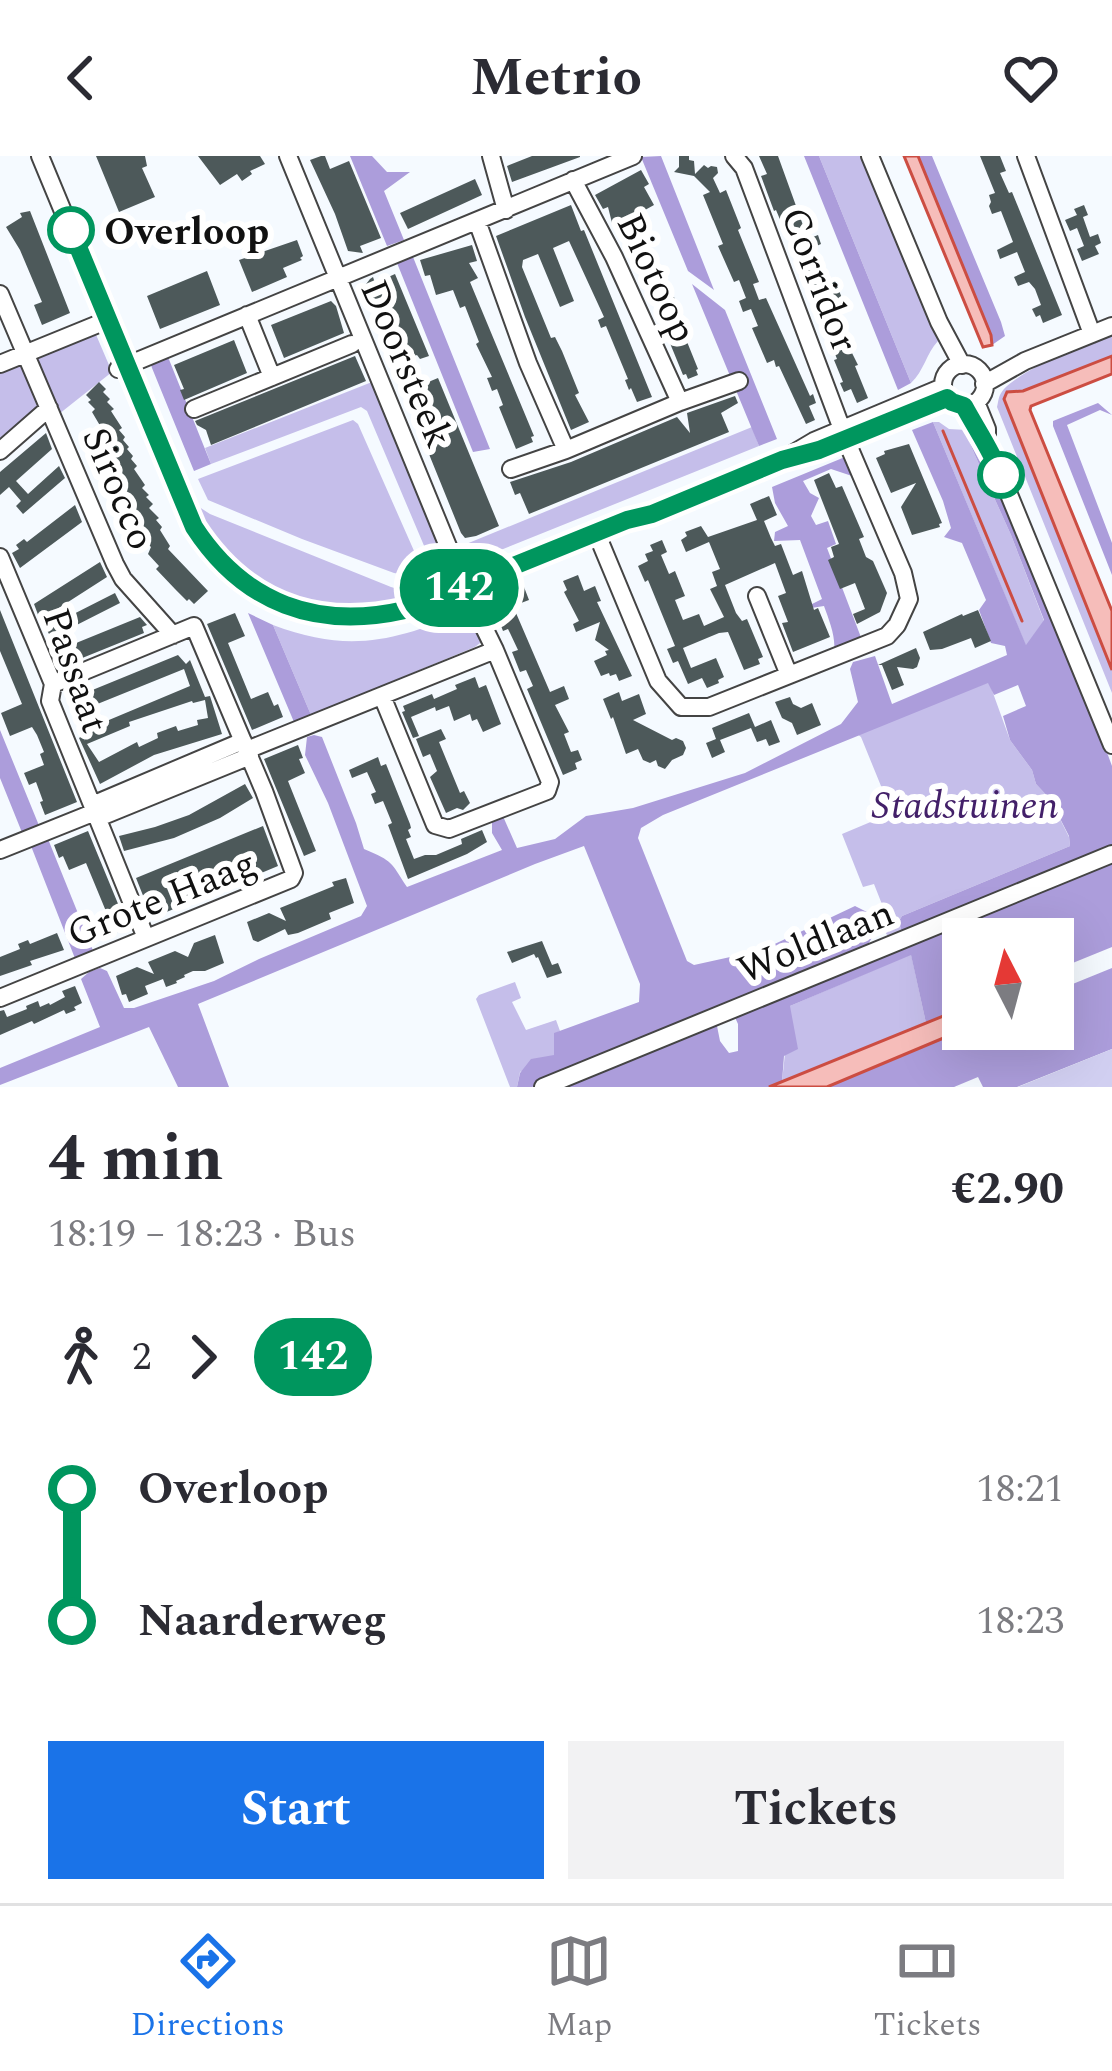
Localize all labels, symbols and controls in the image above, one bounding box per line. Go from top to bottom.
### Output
text: Metrio [470,37,642,119]
icon: back [48,45,114,111]
icon: heart [998,45,1064,111]
street label: Corridor [764,199,873,361]
place label: Overloop [104,203,269,262]
street label: Biotoop [600,203,711,353]
marker: Overloop [49,208,93,252]
street label: Doorsteek [344,271,468,457]
street label: Sirocco [66,419,170,559]
unlabelled marker [979,453,1023,497]
line badge: 142 [390,549,528,627]
text: 142 [424,556,494,619]
street label: Passaat [26,600,123,741]
park label: Stadstuinen [872,777,1058,836]
street label: Grote Haag [58,835,266,964]
street label: Woldlaan [729,884,903,1000]
north arrow [942,918,1074,1050]
map controls [942,918,1074,1050]
text: 4 min [48,1109,224,1210]
text: €2.90 [951,1155,1064,1224]
text: 18:19 – 18:23 · Bus [48,1205,356,1264]
icon: walk [48,1324,114,1390]
icon: forward [170,1324,236,1390]
text: 142 [278,1325,348,1388]
text: 2 [132,1328,152,1387]
text: Overloop [138,1455,329,1524]
text: 18:21 [976,1460,1064,1519]
text: Naarderweg [138,1587,387,1656]
text: 18:23 [976,1592,1064,1651]
button: Start [48,1741,544,1879]
button: Tickets [568,1741,1064,1879]
tab: Directions [131,1928,285,2050]
tab: Map [546,1928,612,2050]
tab: Tickets [873,1928,981,2050]

